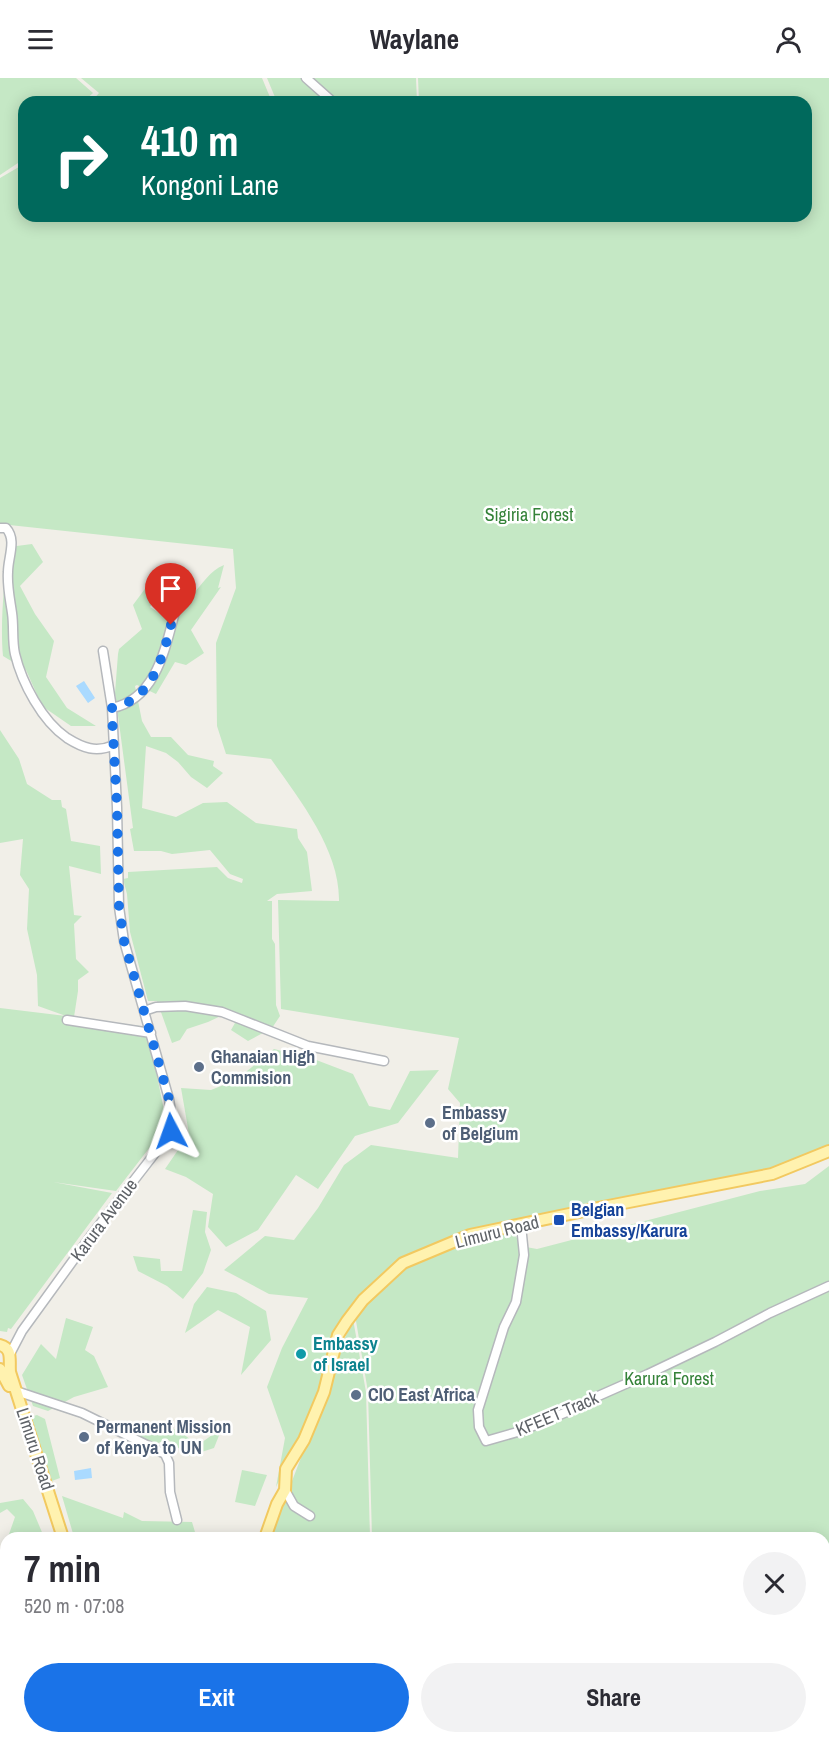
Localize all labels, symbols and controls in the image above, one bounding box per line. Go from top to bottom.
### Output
text: Waylane [370,21,459,57]
icon: menu [24,23,57,56]
icon: person [772,23,805,56]
text: 410 m [141,113,239,169]
icon: right [42,120,120,198]
text: Kongoni Lane [141,167,279,203]
park label: Sigiria Forest [485,502,573,527]
pin [145,563,196,625]
icon: arrive [154,572,187,605]
place label: Ghanaian High Commision [211,1044,315,1090]
marker: Ghanaian High Commision [192,1060,206,1074]
position arrow [139,1099,203,1163]
place label: Embassy of Belgium [442,1100,518,1146]
marker: Embassy of Belgium [423,1116,437,1130]
street label: Karura Avenue [64,1173,143,1266]
place label: Belgian Embassy/Karura [571,1197,688,1243]
street label: Limuru Road [452,1209,541,1254]
marker: Belgian Embassy/Karura [552,1213,566,1227]
place label: Embassy of Israel [313,1331,379,1377]
marker: Embassy of Israel [294,1347,308,1361]
park label: Karura Forest [624,1366,714,1391]
place label: CIO East Africa [368,1382,476,1407]
street label: KFEET Track [512,1385,603,1442]
marker: CIO East Africa [349,1388,363,1402]
street label: Limuru Road [10,1404,61,1493]
place label: Permanent Mission of Kenya to UN [96,1414,231,1460]
marker: Permanent Mission of Kenya to UN [77,1430,91,1444]
text: 7 min [24,1545,101,1593]
button: close [743,1552,806,1615]
text: 520 m · 07:08 [24,1592,124,1619]
button: Exit [24,1663,409,1732]
button: Share [421,1663,806,1732]

